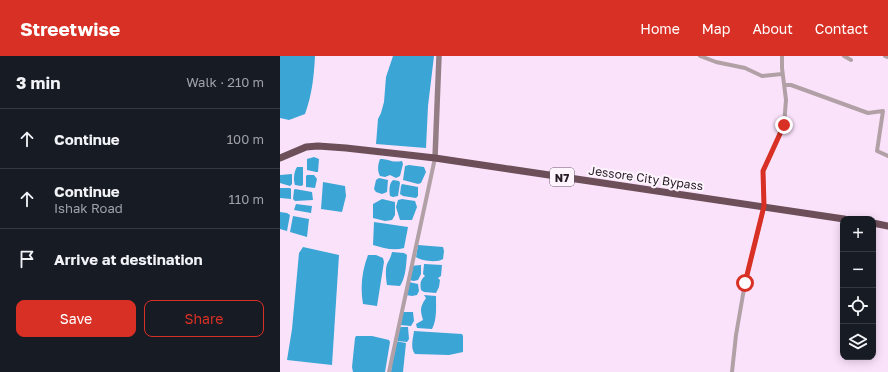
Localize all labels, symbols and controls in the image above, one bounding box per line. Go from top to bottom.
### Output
text: Streetwise [20,17,120,40]
text: Home [640,20,680,37]
text: Map [702,20,730,37]
text: About [752,20,793,37]
text: Contact [815,20,868,37]
text: 3 min [16,72,60,93]
text: Walk · 210 m [186,74,264,90]
route end [775,116,793,134]
icon: ahead [16,128,38,150]
text: Continue [54,130,120,148]
text: 100 m [227,131,264,147]
street label: Jessore City Bypass [588,163,704,193]
road number: N7 [550,168,574,186]
text: Continue [54,182,120,200]
icon: ahead [16,188,38,210]
text: 110 m [229,191,264,207]
text: Ishak Road [54,200,123,216]
map controls [840,216,876,360]
button: + [840,216,876,252]
icon: arrive [16,248,38,270]
text: Arrive at destination [54,250,203,268]
button: − [840,252,876,288]
route start [736,274,754,292]
button: locate [840,288,876,324]
button: Save [16,300,136,337]
button: Share [144,300,264,337]
button: layers [840,324,876,360]

